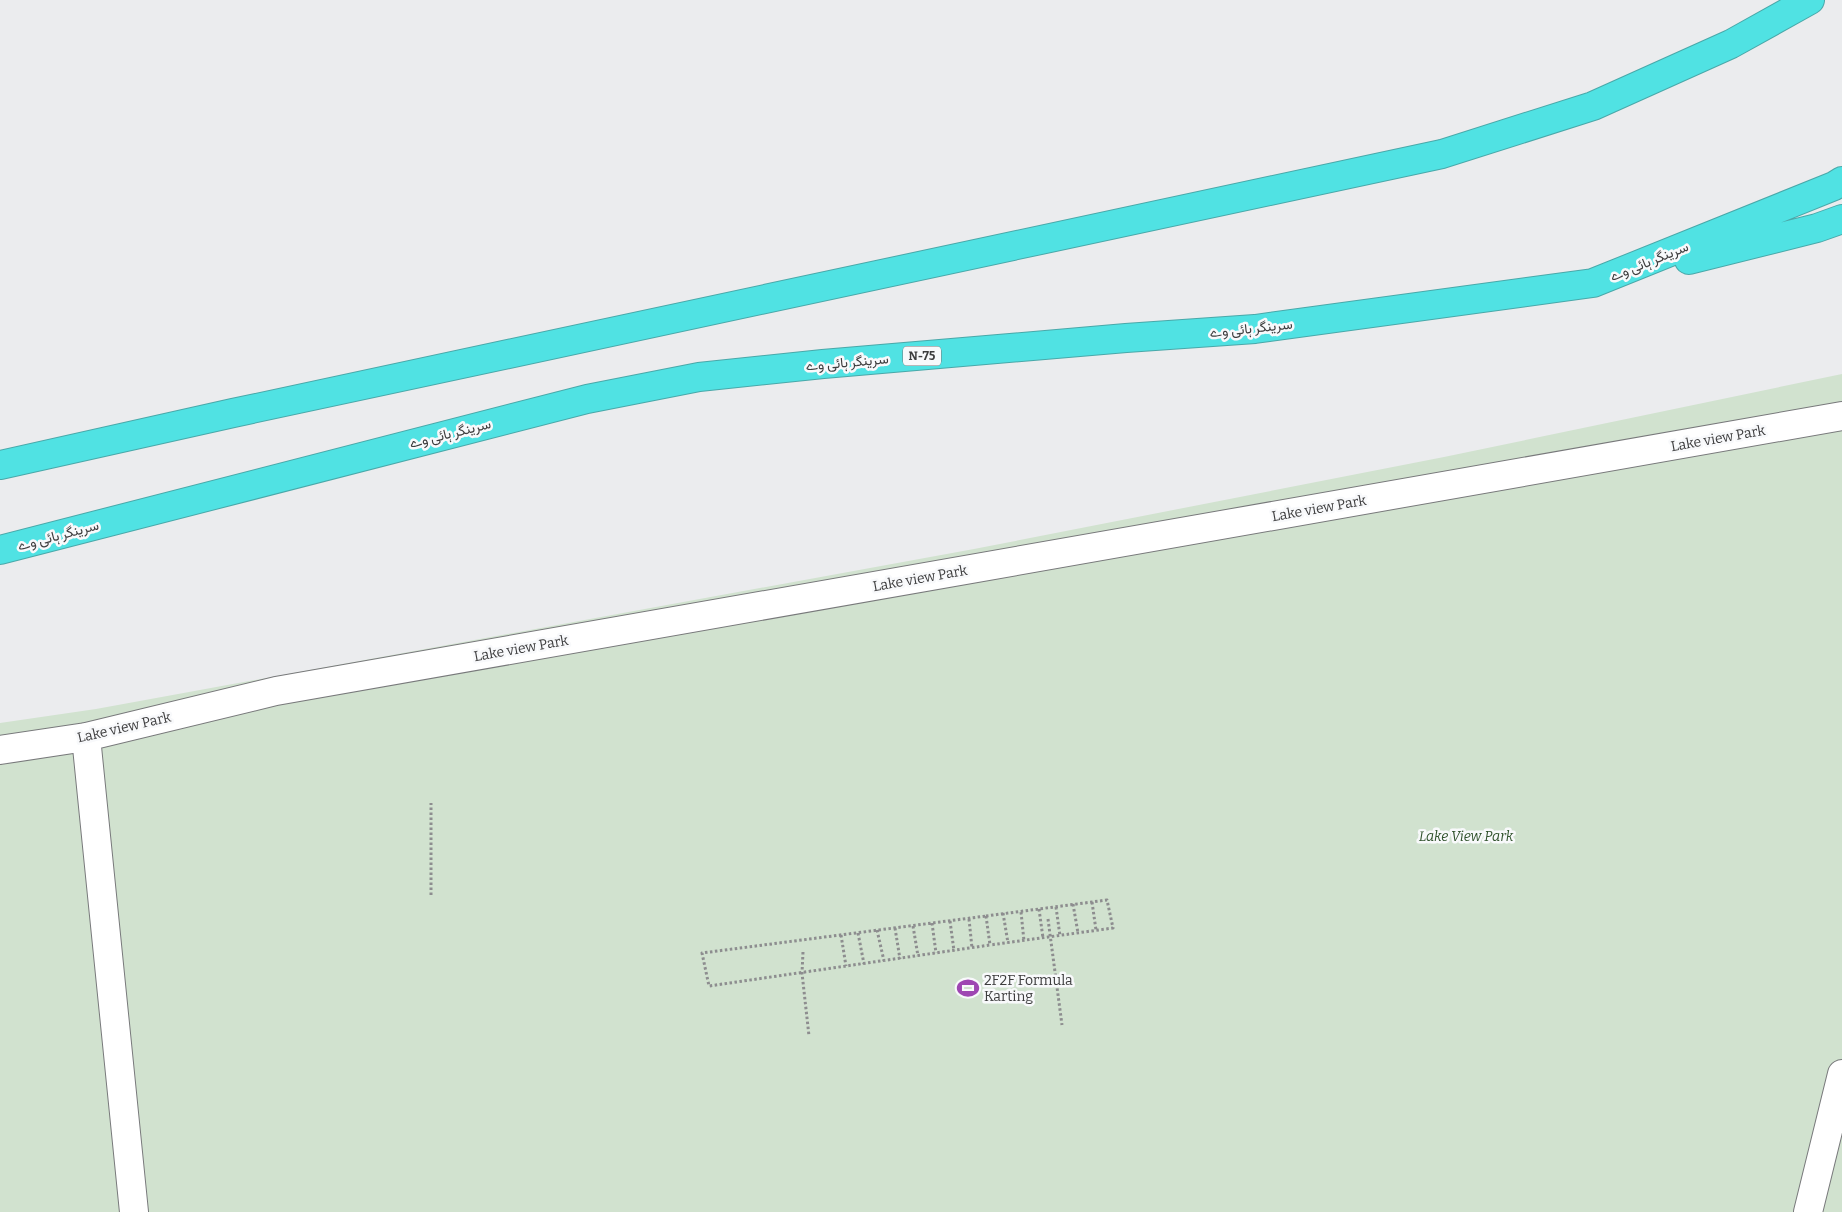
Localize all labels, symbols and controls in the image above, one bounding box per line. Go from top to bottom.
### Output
street label: سرینگر ہائی وے [1607,238,1691,286]
street label: سرینگر ہائی وے [1209,316,1293,342]
road number: N-75 [903,346,941,366]
street label: سرینگر ہائی وے [805,350,889,376]
street label: سرینگر ہائی وے [408,415,493,453]
street label: Lake view Park [1670,422,1767,455]
street label: Lake view Park [1271,492,1368,525]
street label: سرینگر ہائی وے [16,516,101,555]
street label: Lake view Park [872,562,969,595]
street label: Lake view Park [473,632,570,665]
street label: Lake view Park [76,708,173,747]
park label: Lake View Park [1419,828,1514,845]
place label: 2F2F Formula Karting [984,972,1073,1005]
sports icon: 2F2F Formula Karting [955,975,981,1001]

